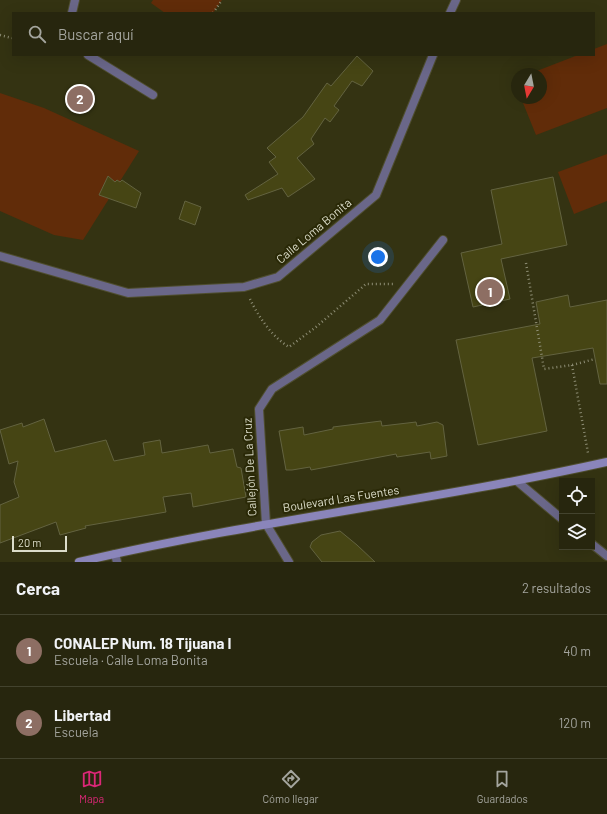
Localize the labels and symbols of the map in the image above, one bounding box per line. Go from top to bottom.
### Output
north arrow [511,68,547,104]
pin: 2 [67,84,93,114]
street label: Calle Loma Bonita [273,195,354,266]
your location [368,247,388,267]
pin: 1 [477,277,503,307]
street label: Callejón De La Cruz [239,418,259,517]
street label: Boulevard Las Fuentes [282,482,400,514]
scale bar [12,534,67,553]

